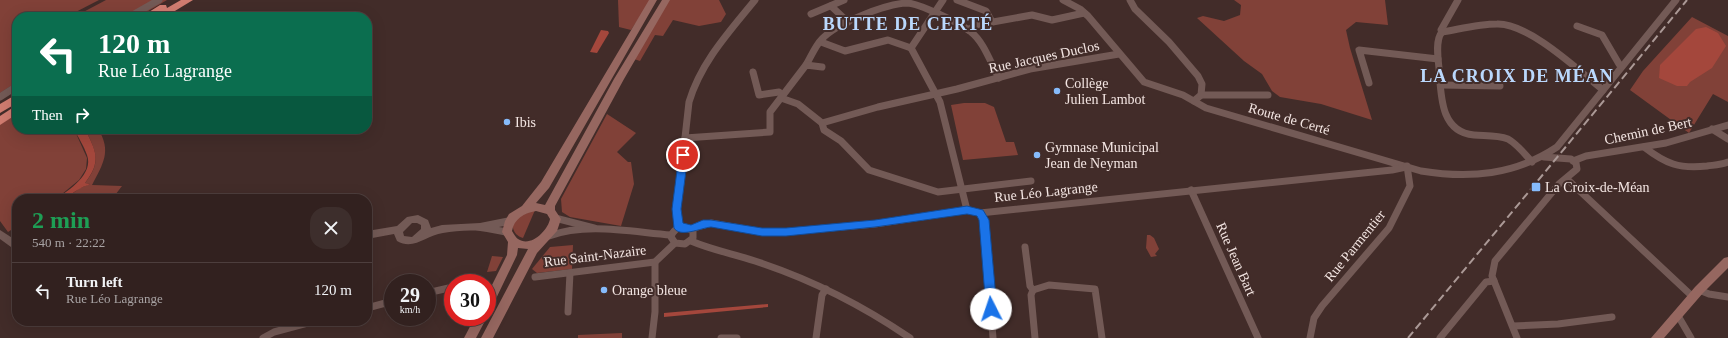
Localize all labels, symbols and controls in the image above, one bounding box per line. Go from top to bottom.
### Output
district label: BUTTE DE CERTÉ [823,13,993,34]
icon: left [32,28,84,80]
text: 120 m [98,28,170,59]
street label: Rue Jacques Duclos [987,38,1101,76]
text: Rue Léo Lagrange [98,61,232,81]
district label: LA CROIX DE MÉAN [1420,65,1614,86]
place label: Collège Julien Lambot [1065,76,1146,107]
marker: Collège Julien Lambot [1052,86,1062,96]
street label: Route de Certé [1247,100,1331,138]
icon: right [71,104,93,126]
text: Then [32,107,63,123]
street label: Chemin de Bert [1603,114,1693,148]
place label: Ibis [515,115,536,130]
marker: Ibis [502,117,512,127]
pin [666,138,700,172]
place label: Gymnase Municipal Jean de Neyman [1045,140,1159,171]
icon: arrive [672,144,694,166]
marker: Gymnase Municipal Jean de Neyman [1032,150,1042,160]
street label: Rue Léo Lagrange [993,179,1099,205]
place label: La Croix-de-Méan [1545,180,1650,195]
marker: La Croix-de-Méan [1530,181,1542,193]
text: 2 min [32,207,90,233]
button: close [310,207,352,249]
street label: Rue Parmentier [1322,207,1389,285]
street label: Rue Jean Bart [1213,220,1259,298]
text: 540 m · 22:22 [32,235,105,250]
street label: Rue Saint-Nazaire [543,242,647,270]
text: Turn left [66,274,123,290]
speed limit sign: 30 [444,274,496,326]
icon: left [32,280,54,302]
text: 120 m [314,282,352,298]
place label: Orange bleue [612,283,687,298]
text: 29 [400,284,420,306]
marker: Orange bleue [599,285,609,295]
position arrow [970,288,1012,330]
text: Rue Léo Lagrange [66,291,163,306]
text: km/h [400,304,420,315]

